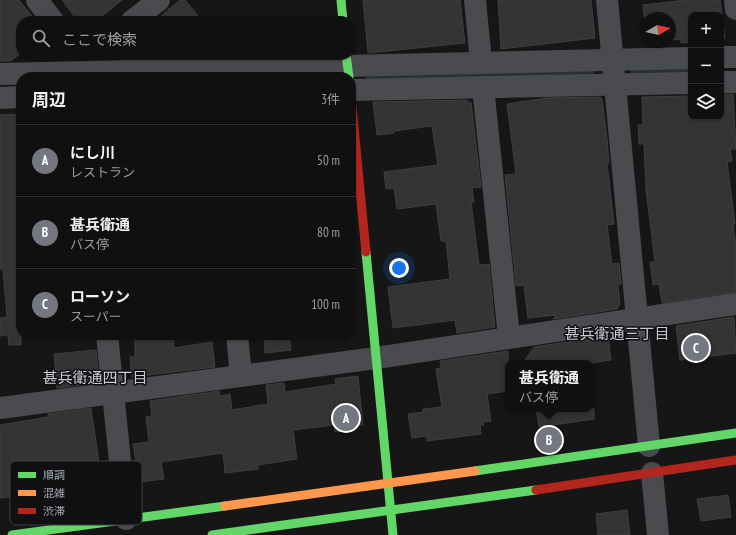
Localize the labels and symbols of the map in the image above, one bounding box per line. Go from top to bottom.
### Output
north arrow [640,12,676,48]
your location [389,258,409,278]
district label: 甚兵衛通三丁目 [564,324,670,343]
pin: C [683,333,709,363]
district label: 甚兵衛通四丁目 [42,368,148,387]
pin: A [333,403,359,433]
pin: B [536,425,562,455]
legend [10,461,142,525]
text: 順調 [43,468,65,482]
text: 混雑 [43,486,65,500]
text: 渋滞 [43,504,65,518]

